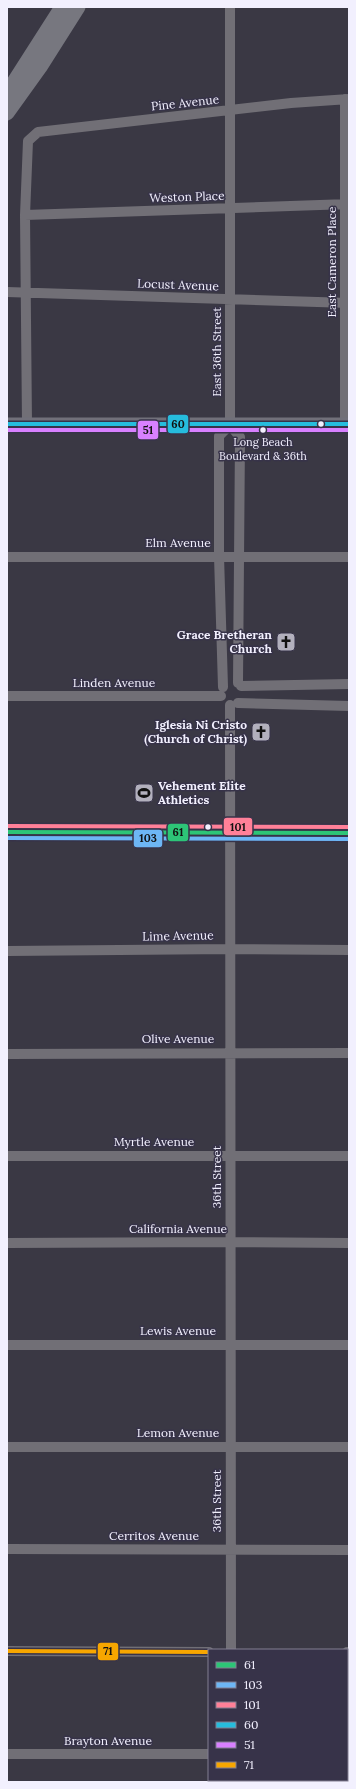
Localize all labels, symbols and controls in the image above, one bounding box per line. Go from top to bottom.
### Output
street label: Pine Avenue [150,91,220,114]
street label: Weston Place [149,188,225,205]
street label: East Cameron Place [324,206,339,317]
street label: Locust Avenue [137,276,220,293]
street label: East 36th Street [209,307,224,397]
line badge: 60 [167,414,189,434]
text: 60 [171,417,185,431]
unlabelled marker [316,419,326,429]
line badge: 51 [137,420,159,440]
text: 51 [143,423,154,437]
marker: Long Beach Boulevard & 36th [258,425,268,435]
place label: Long Beach Boulevard & 36th [219,435,307,463]
street label: Elm Avenue [145,535,211,550]
place label: Grace Bretheran Church [177,627,273,656]
church icon: Grace Bretheran Church [275,631,297,653]
street label: Linden Avenue [73,675,156,690]
place label: Iglesia Ni Cristo (Church of Christ) [144,717,247,747]
church icon: Iglesia Ni Cristo (Church of Christ) [250,721,272,743]
place label: Vehement Elite Athletics [158,778,246,807]
sports icon: Vehement Elite Athletics [133,782,155,804]
line badge: 101 [223,817,253,836]
text: 101 [230,820,246,834]
unlabelled marker [203,822,213,832]
line badge: 61 [167,823,189,842]
text: 61 [173,825,184,839]
line badge: 103 [133,829,163,848]
text: 103 [139,831,157,845]
street label: Lime Avenue [142,927,214,944]
street label: Olive Avenue [142,1031,215,1046]
street label: Myrtle Avenue [114,1134,195,1149]
street label: 36th Street [209,1145,224,1208]
street label: California Avenue [129,1221,228,1236]
street label: Lewis Avenue [140,1323,216,1338]
street label: Lemon Avenue [137,1425,220,1440]
street label: 36th Street [209,1469,224,1532]
street label: Cerritos Avenue [109,1528,199,1543]
line badge: 71 [97,1642,119,1661]
text: 71 [103,1644,113,1658]
legend [208,1649,348,1781]
text: 61 [244,1657,255,1672]
text: 103 [244,1677,263,1692]
text: 101 [244,1697,260,1712]
text: 60 [244,1717,258,1732]
street label: Brayton Avenue [64,1733,152,1748]
text: 51 [244,1737,255,1752]
text: 71 [244,1757,254,1772]

